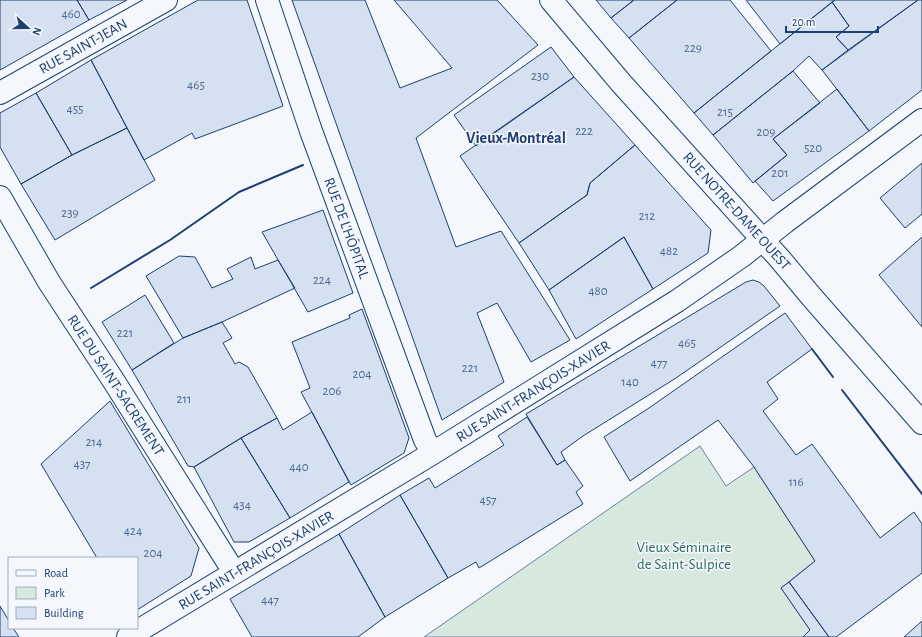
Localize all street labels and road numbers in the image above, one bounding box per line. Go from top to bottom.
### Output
street label: RUE SAINT-JEAN [36,14,130,78]
street label: RUE NOTRE-DAME OUEST [680,150,794,274]
street label: RUE DE L'HÔPITAL [321,175,373,281]
street label: RUE DU SAINT-SACREMENT [64,312,167,459]
street label: RUE SAINT-FRANÇOIS-XAVIER [454,338,613,445]
street label: RUE SAINT-FRANÇOIS-XAVIER [176,508,337,613]

